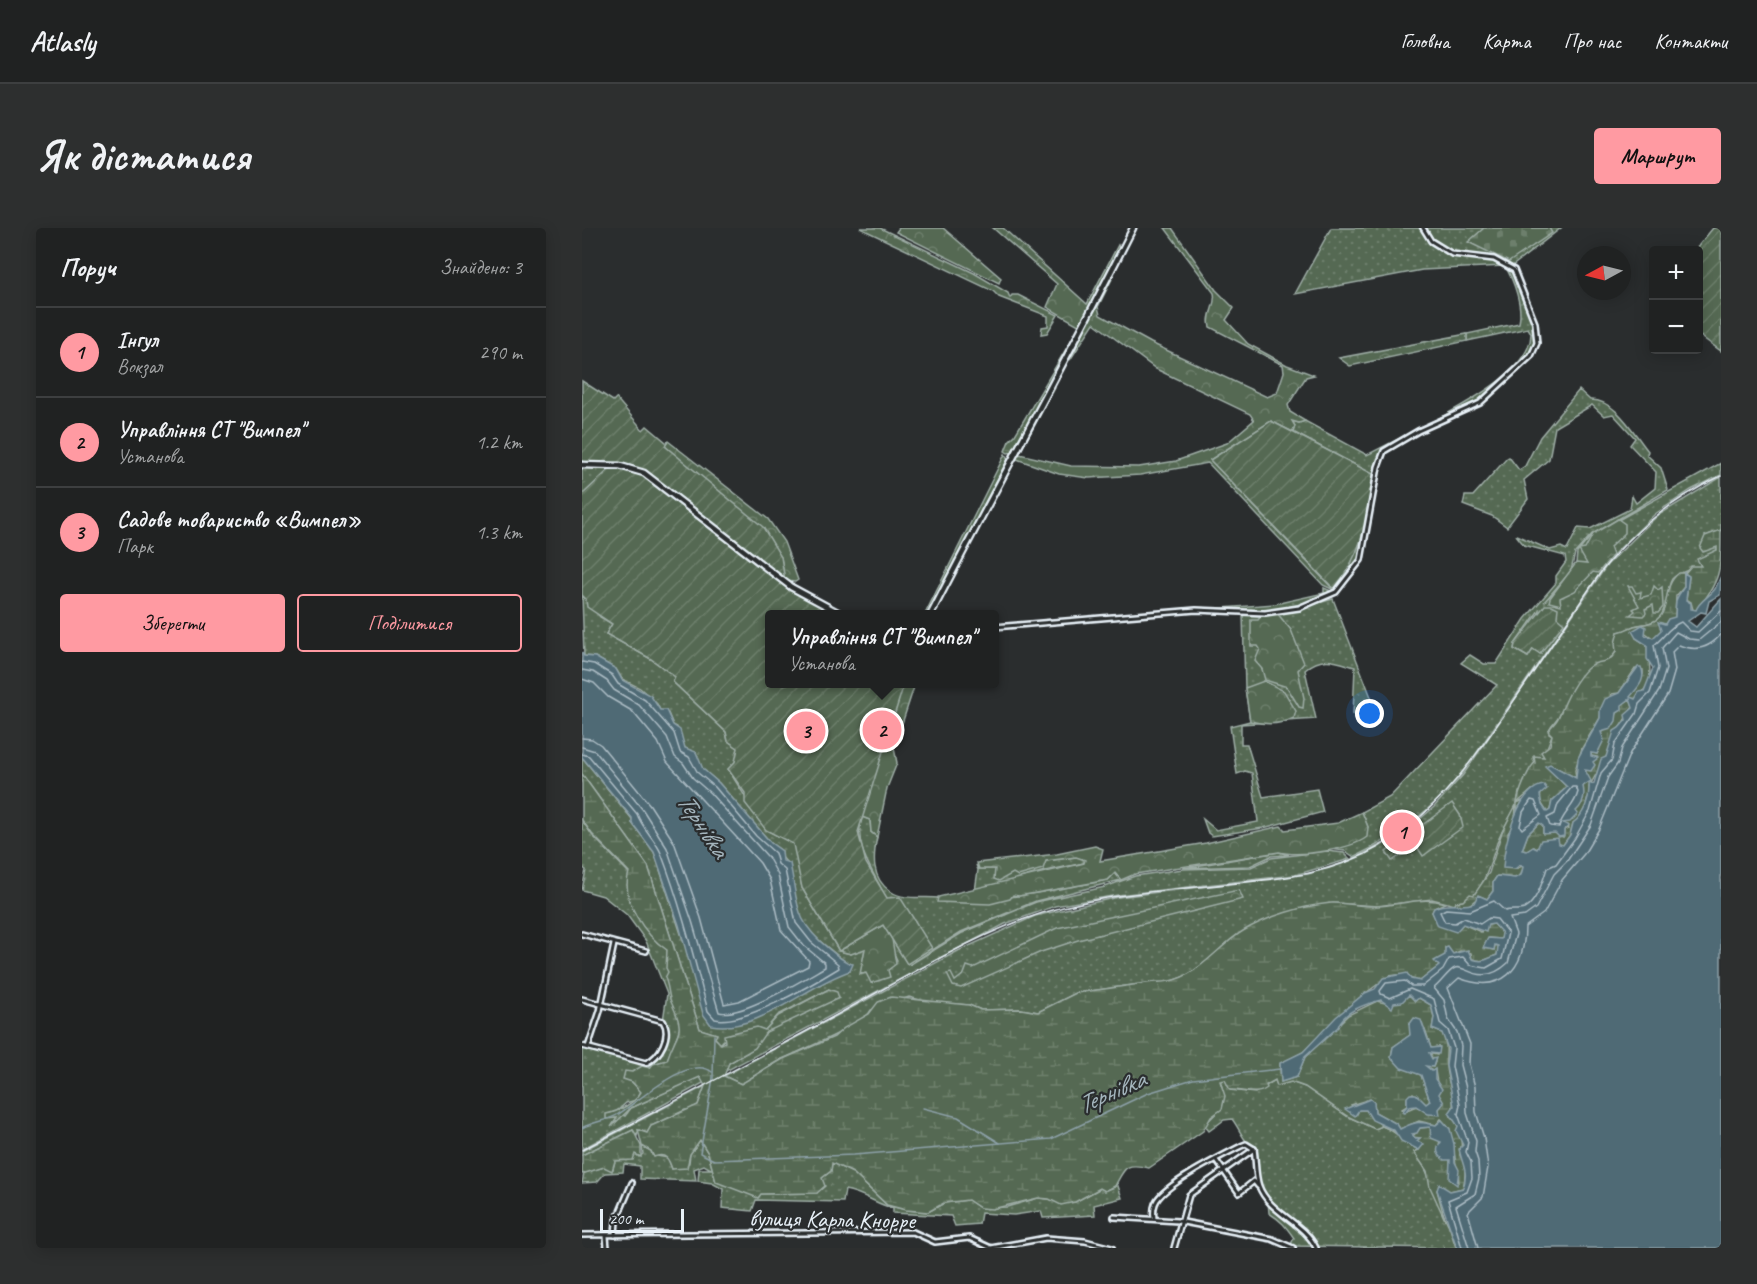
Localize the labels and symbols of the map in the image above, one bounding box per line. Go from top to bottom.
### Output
north arrow [1577,246,1631,300]
your location [1355,699,1384,728]
pin: 3 [786,708,826,754]
pin: 2 [862,708,902,752]
water label: Тернівка [669,786,738,866]
pin: 1 [1382,810,1422,854]
water label: Тернівка [1072,1061,1153,1122]
street label: вулиця Карла Кнорре [749,1203,917,1235]
scale bar [600,1206,684,1234]

